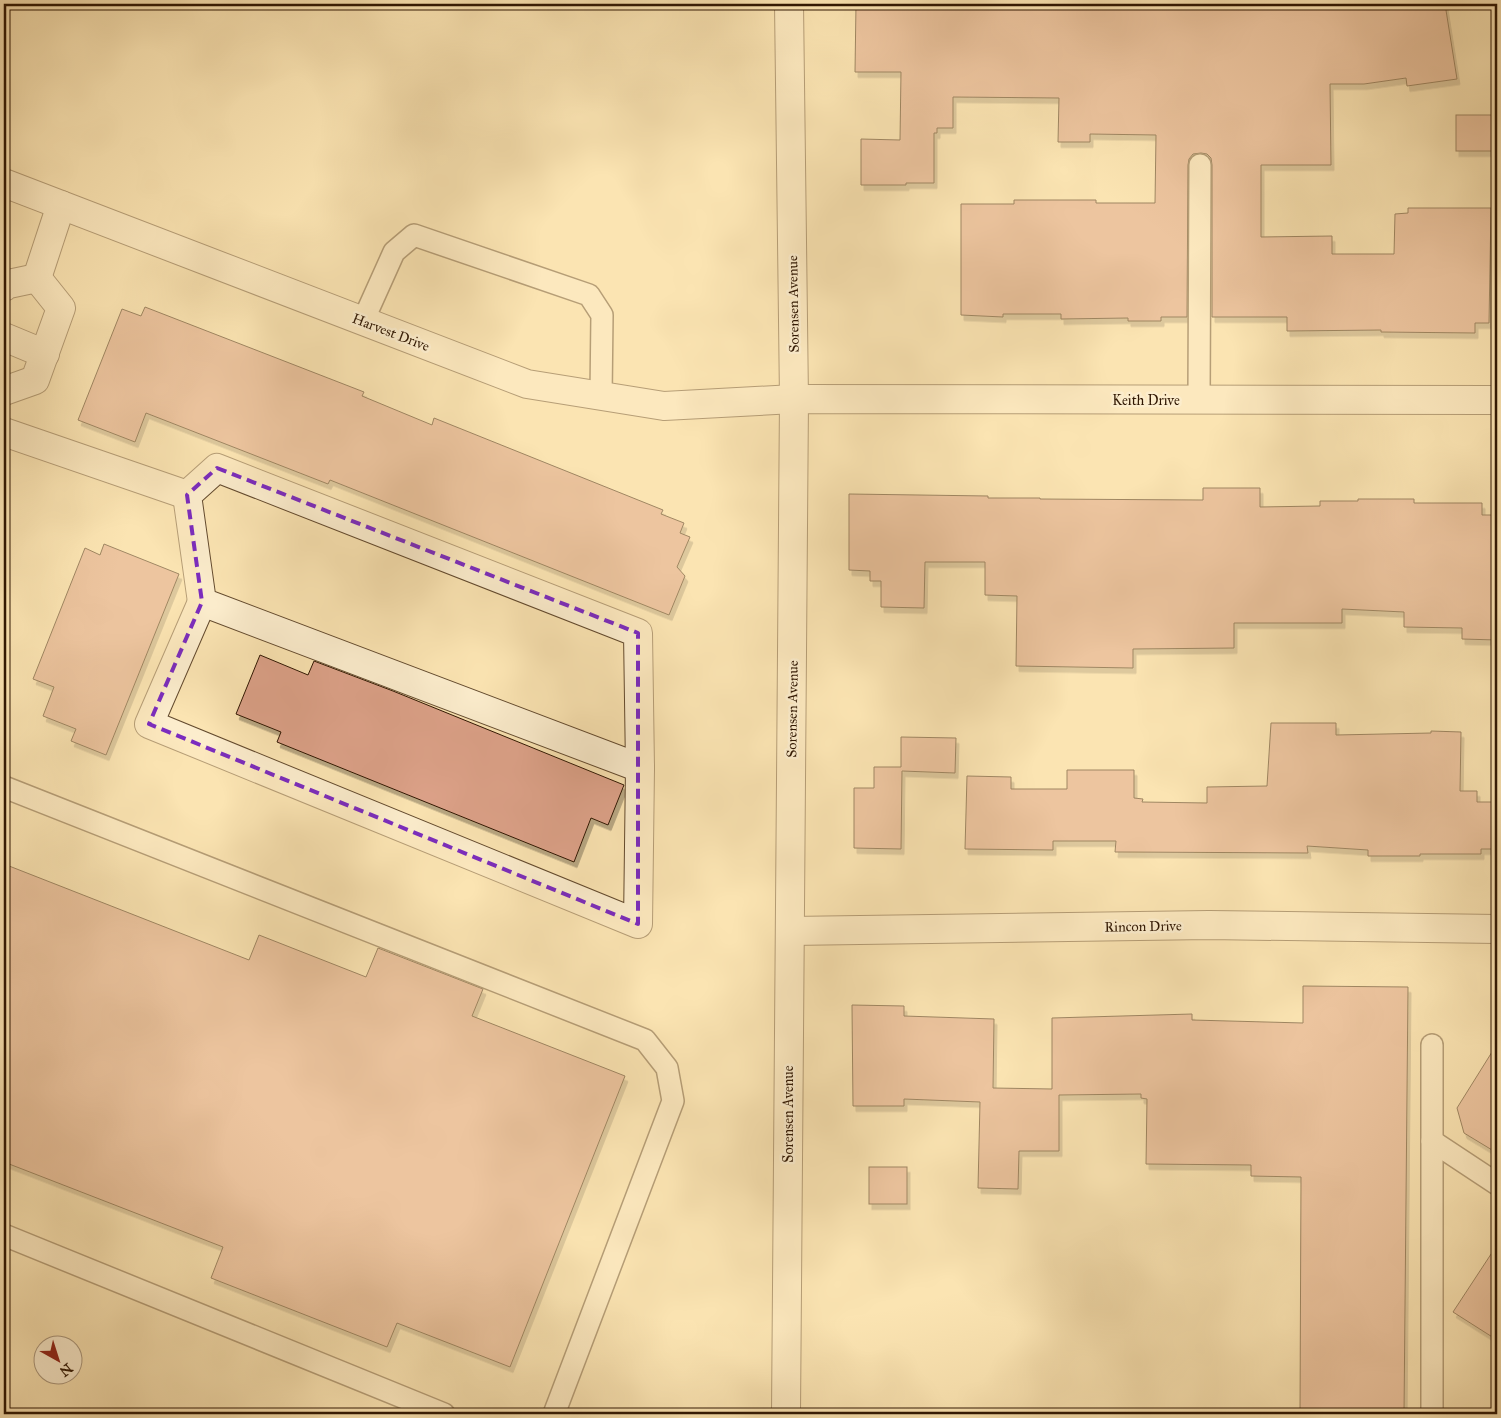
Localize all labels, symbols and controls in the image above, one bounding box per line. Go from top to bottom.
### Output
street label: Sorensen Avenue [784,255,803,353]
street label: Harvest Drive [350,310,432,355]
street label: Keith Drive [1112,392,1180,409]
street label: Sorensen Avenue [783,660,802,758]
street label: Rincon Drive [1104,917,1182,936]
street label: Sorensen Avenue [780,1065,797,1163]
north arrow [32,1336,82,1386]
text: N [56,1359,76,1380]

